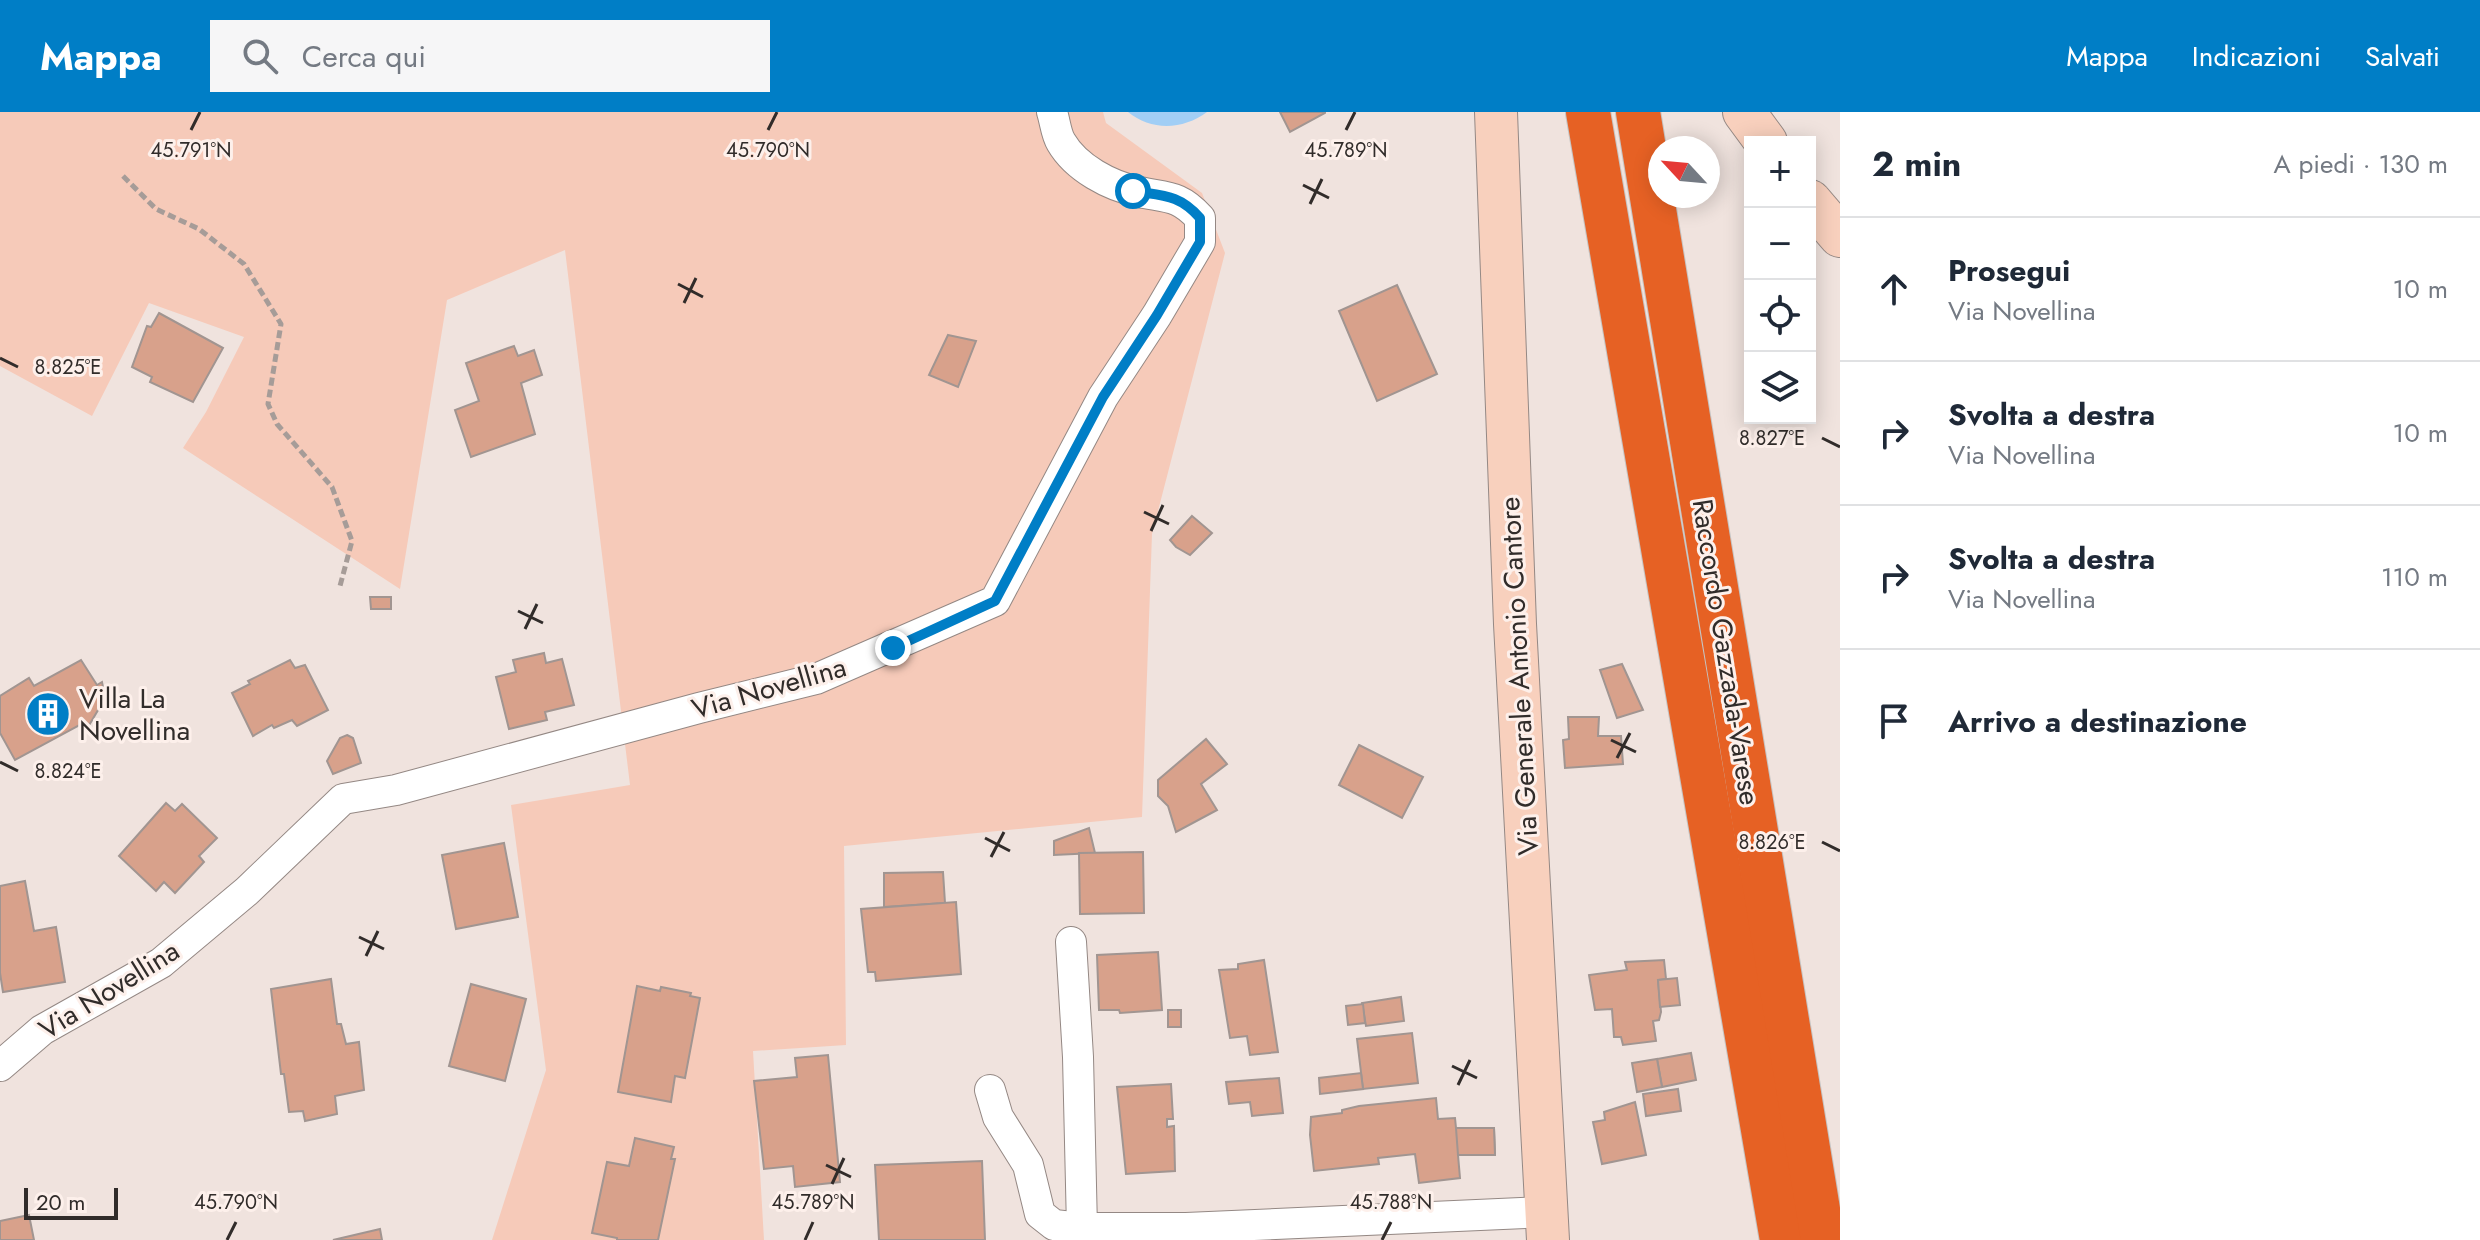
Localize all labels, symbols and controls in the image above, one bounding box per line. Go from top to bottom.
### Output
search box [210,20,770,92]
text: Mappa [40,29,162,84]
icon: search [238,34,282,78]
text: Cerca qui [302,35,426,78]
text: Mappa [2066,36,2148,77]
text: Indicazioni [2192,36,2321,77]
text: Salvati [2365,36,2440,77]
text: 45.791°N [150,136,232,165]
text: 45.790°N [726,136,810,165]
text: 45.789°N [1305,136,1387,165]
north arrow [1648,136,1720,208]
map controls [1744,136,1816,424]
button: + [1744,136,1816,208]
text: 2 min [1872,140,1961,189]
text: A piedi · 130 m [2274,145,2448,183]
route start [1115,173,1151,209]
button: − [1744,208,1816,280]
text: Prosegui [1948,249,2070,292]
icon: ahead [1872,267,1916,311]
text: 10 m [2393,270,2448,308]
button: locate [1744,280,1816,352]
text: Via Novellina [1948,292,2096,330]
button: layers [1744,352,1816,424]
text: 8.825°E [35,353,101,382]
text: Svolta a destra [1948,393,2155,436]
icon: right [1872,411,1916,455]
text: 10 m [2393,414,2448,452]
text: 8.827°E [1739,424,1805,453]
text: Via Novellina [1948,436,2096,474]
street label: Via Generale Antonio Cantore [1489,496,1549,856]
street label: Raccordo Gazzada-Varese [1682,496,1770,808]
text: Svolta a destra [1948,537,2155,580]
icon: right [1872,555,1916,599]
text: 110 m [2381,558,2448,596]
text: Via Novellina [1948,580,2096,618]
route end [875,630,911,666]
street label: Via Novellina [687,646,851,730]
place label: Villa La Novellina [79,678,190,751]
building icon: Villa La Novellina [24,690,72,738]
icon: arrive [1872,699,1916,743]
text: Arrivo a destinazione [1948,700,2247,743]
text: 8.824°E [34,757,102,786]
text: 8.826°E [1739,828,1806,857]
street label: Via Novellina [31,931,187,1049]
scale bar [24,1184,118,1220]
text: 20 m [36,1186,85,1218]
text: 45.790°N [194,1188,278,1217]
text: 45.789°N [772,1188,854,1217]
text: 45.788°N [1350,1188,1432,1217]

